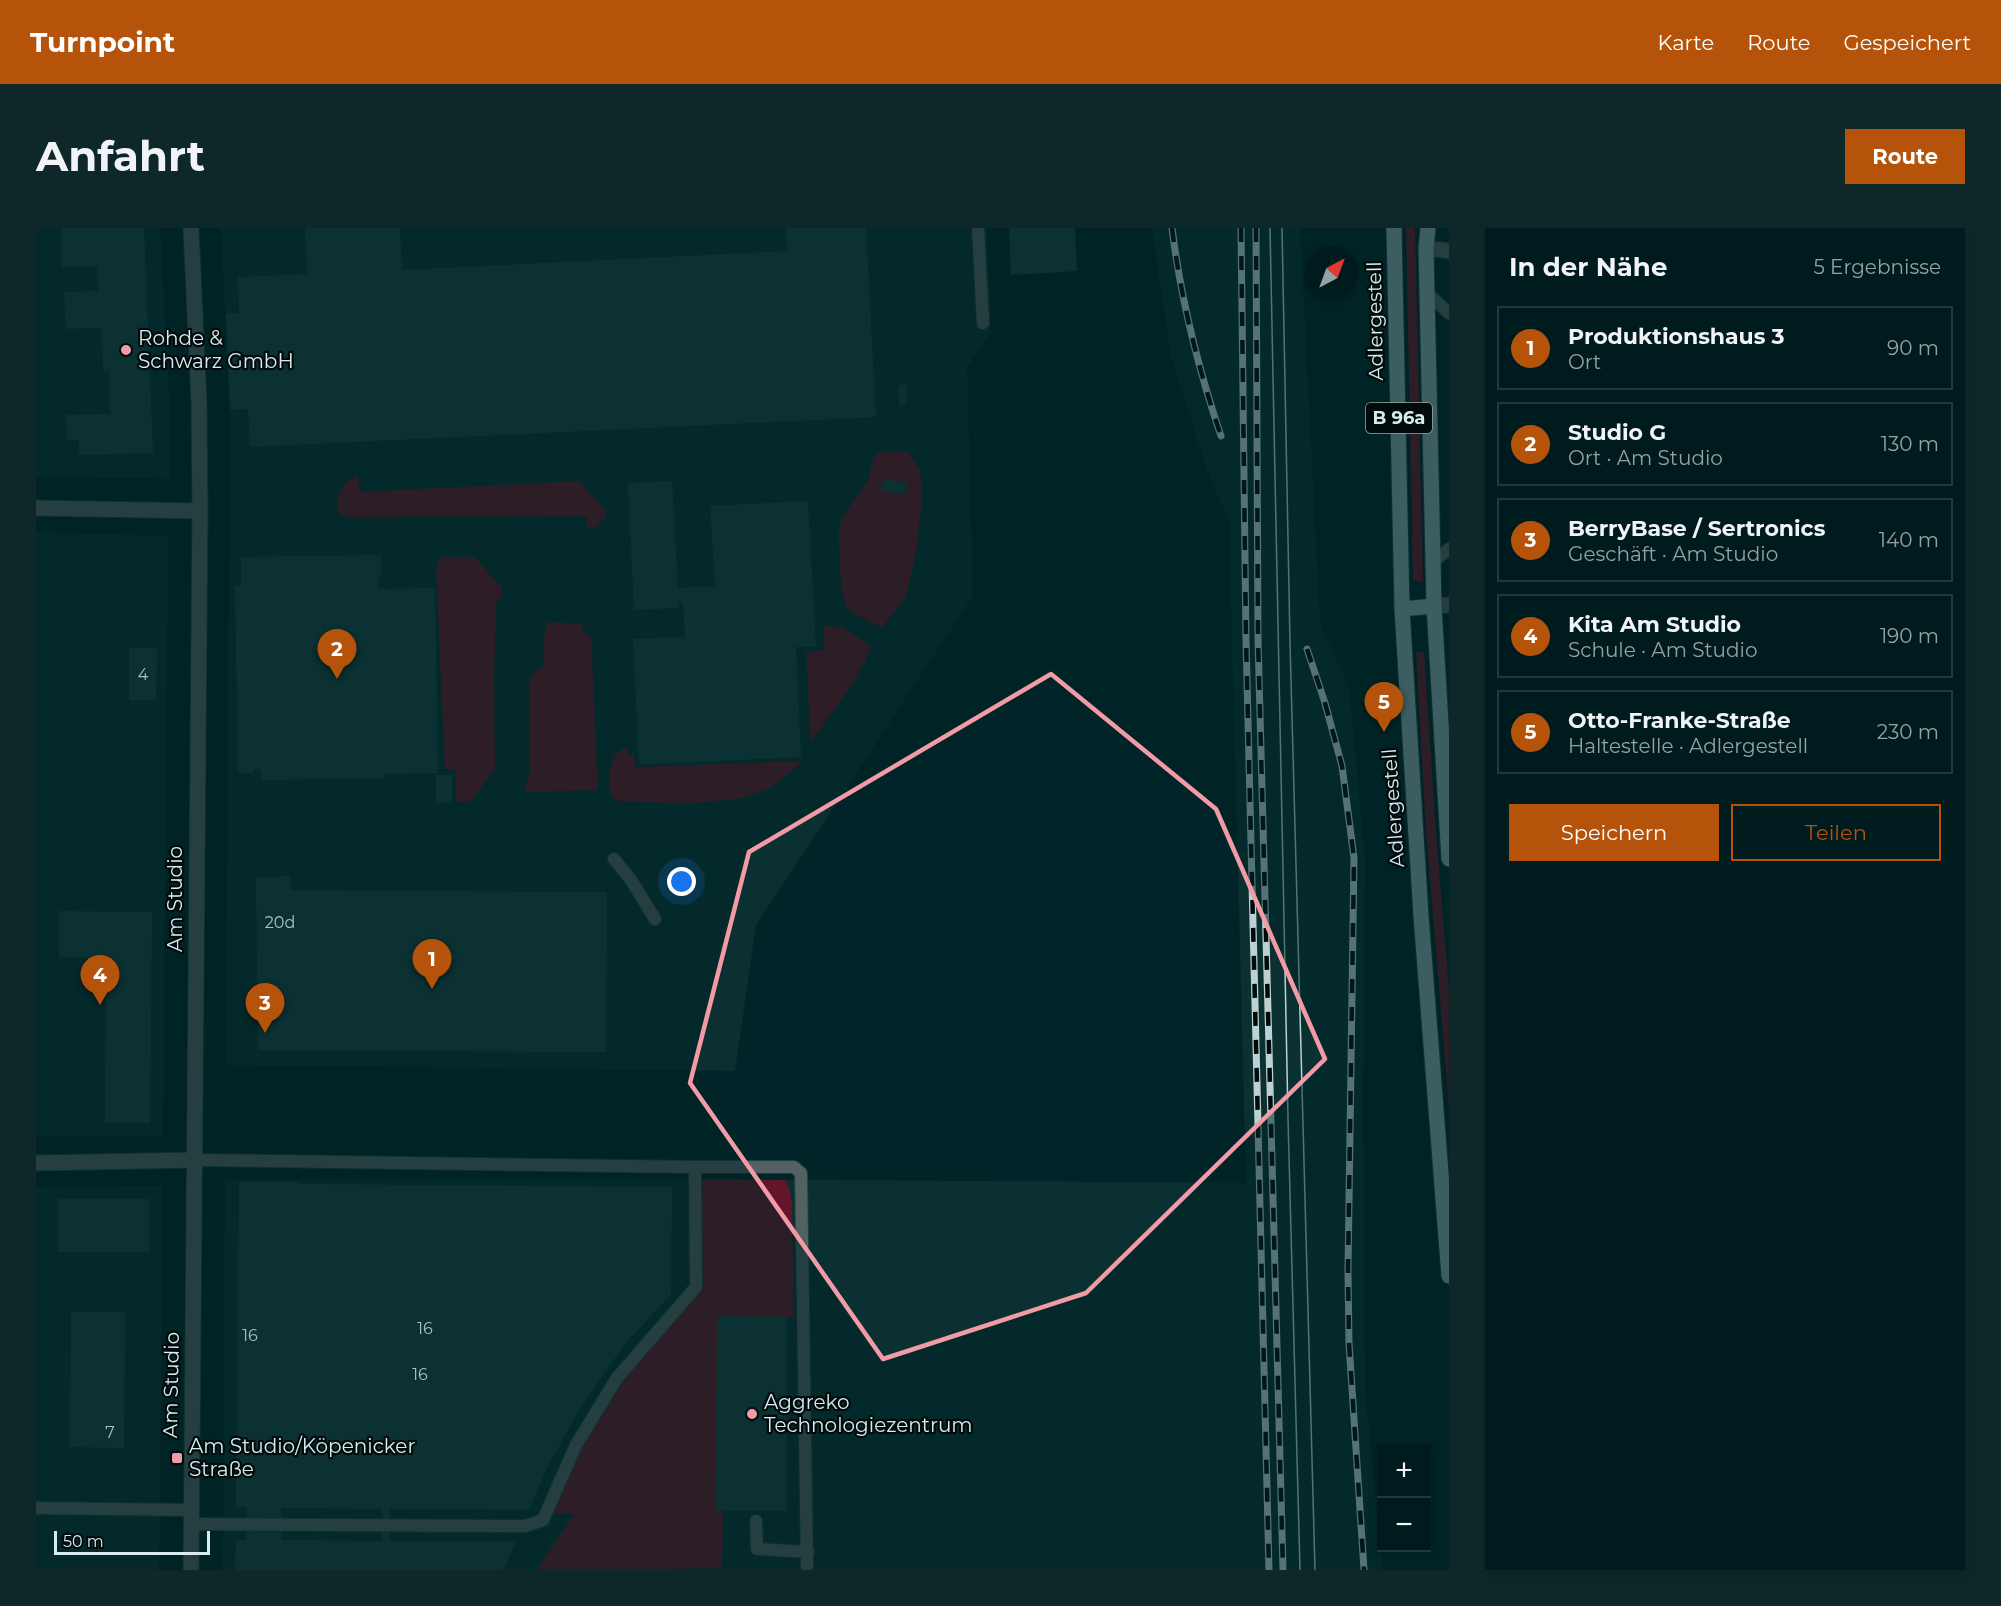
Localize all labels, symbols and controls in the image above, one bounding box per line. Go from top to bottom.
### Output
text: Turnpoint [30,25,175,59]
text: Karte [1658,30,1714,55]
text: Route [1747,30,1810,55]
text: Gespeichert [1843,30,1971,55]
button: Route [1845,129,1965,184]
text: Anfahrt [36,130,205,182]
north arrow [1305,246,1359,300]
text: In der Nähe [1509,251,1667,283]
text: 5 Ergebnisse [1813,255,1941,279]
street label: Adlergestell [1362,261,1388,381]
text: Produktionshaus 3 [1568,323,1785,350]
place label: Rohde & Schwarz GmbH [138,326,294,373]
text: 1 [1527,336,1534,360]
text: 90 m [1887,336,1939,360]
marker: Rohde & Schwarz GmbH [119,343,133,357]
text: Ort [1568,350,1601,374]
road number: B 96a [1366,403,1432,433]
text: Studio G [1568,419,1666,446]
text: 2 [1525,432,1536,456]
text: 130 m [1881,432,1939,456]
text: Ort · Am Studio [1568,446,1723,470]
text: BerryBase / Sertronics [1568,515,1825,542]
text: 3 [1525,528,1536,552]
text: 140 m [1879,528,1939,552]
text: Geschäft · Am Studio [1568,542,1778,566]
text: Kita Am Studio [1568,611,1741,638]
text: 4 [1524,624,1537,648]
text: 190 m [1880,624,1939,648]
pin: 2 [318,630,356,679]
text: Schule · Am Studio [1568,638,1758,662]
house number: 4 [138,665,149,684]
pin: 5 [1364,682,1404,732]
text: Otto-Franke-Straße [1568,707,1791,734]
text: 5 [1525,720,1536,744]
text: 230 m [1877,720,1939,744]
text: Haltestelle · Adlergestell [1568,734,1808,758]
street label: Adlergestell [1377,748,1409,868]
button: Speichern [1509,804,1719,861]
button: Teilen [1731,804,1941,861]
street label: Am Studio [163,846,187,952]
your location [667,867,696,896]
house number: 20d [265,913,295,932]
pin: 1 [412,940,452,989]
pin: 4 [80,956,120,1005]
pin: 3 [246,984,284,1033]
house number: 16 [417,1319,433,1338]
house number: 16 [242,1326,258,1345]
street label: Am Studio [158,1332,184,1438]
house number: 16 [412,1365,428,1384]
place label: Aggreko Technologiezentrum [764,1390,973,1437]
marker: Aggreko Technologiezentrum [745,1407,759,1421]
house number: 7 [105,1423,115,1442]
place label: Am Studio/Köpenicker Straße [189,1434,415,1481]
map controls [1377,1444,1431,1552]
button: + [1377,1444,1431,1498]
marker: Am Studio/Köpenicker Straße [170,1451,184,1465]
button: − [1377,1498,1431,1552]
scale bar [54,1528,210,1556]
text: 50 m [63,1532,104,1551]

